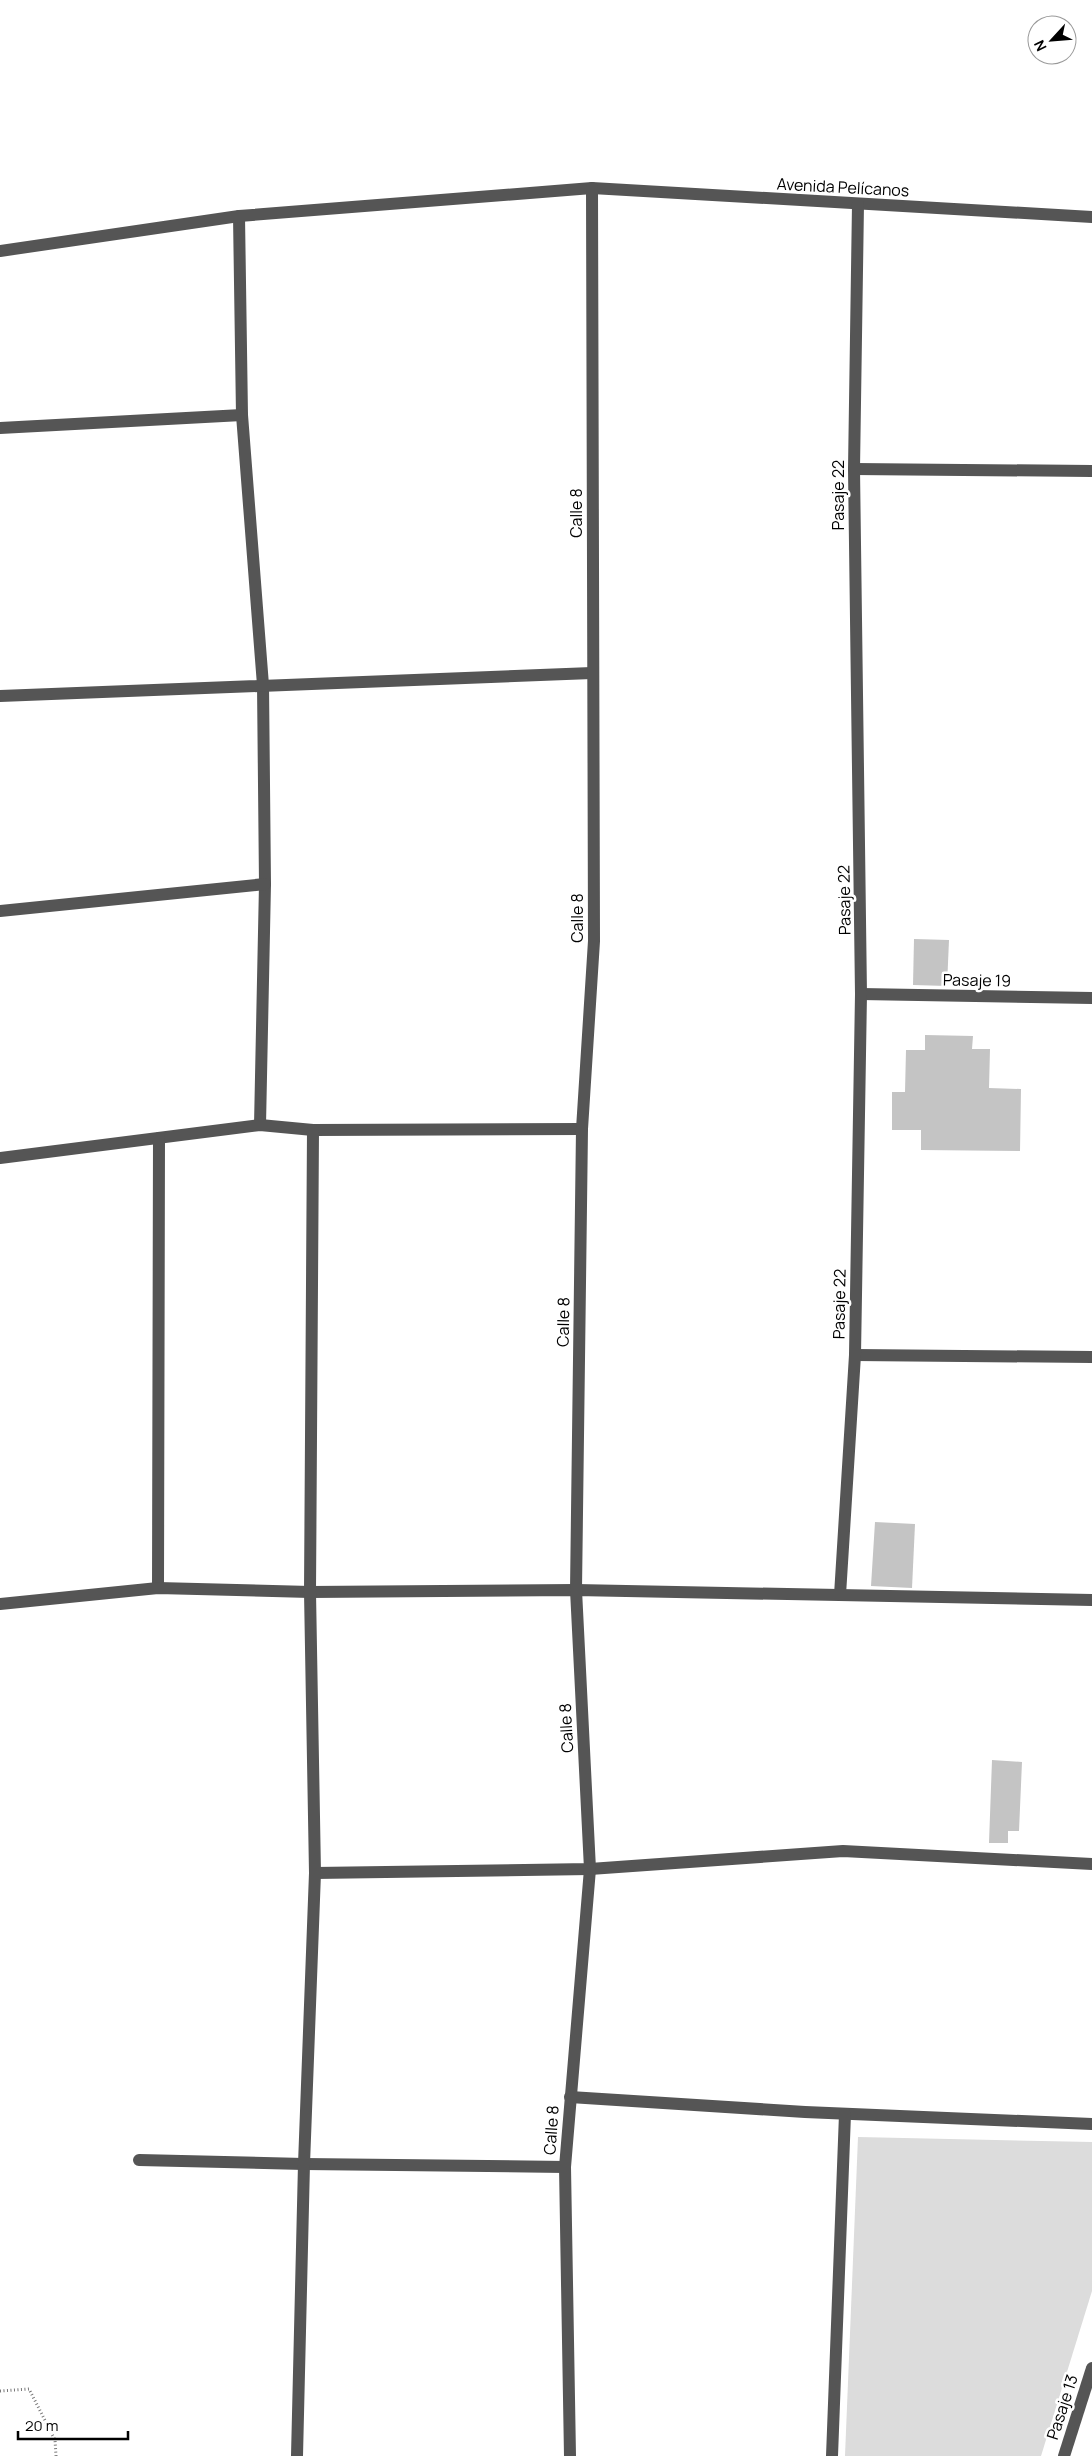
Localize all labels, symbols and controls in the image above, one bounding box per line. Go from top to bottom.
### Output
north arrow [1027,15,1077,65]
text: N [1029,37,1051,55]
street label: Avenida Pelícanos [776,173,910,201]
street label: Pasaje 22 [827,460,849,530]
street label: Calle 8 [565,488,587,538]
street label: Pasaje 22 [832,865,856,935]
street label: Calle 8 [566,893,588,943]
street label: Pasaje 19 [943,968,1011,992]
street label: Pasaje 22 [827,1269,851,1339]
street label: Calle 8 [552,1297,574,1347]
street label: Calle 8 [554,1703,578,1753]
street label: Calle 8 [538,2104,564,2156]
street label: Pasaje 13 [1041,2372,1083,2442]
scale bar [18,2408,128,2440]
text: 20 m [25,2415,58,2436]

